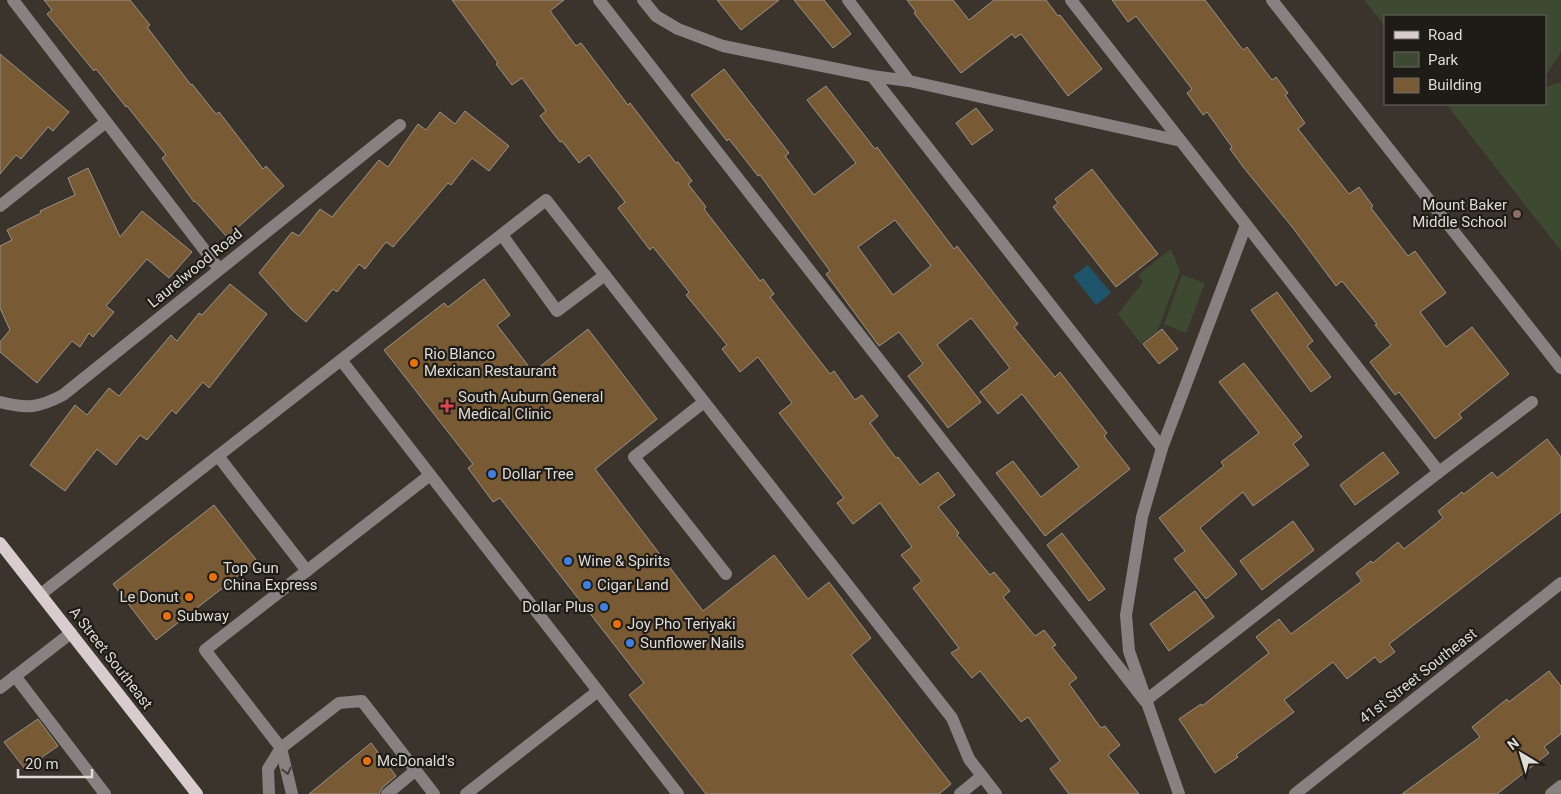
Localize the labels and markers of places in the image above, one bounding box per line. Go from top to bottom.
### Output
place label: Mount Baker Middle School [1412,196,1507,231]
marker: Mount Baker Middle School [1511,208,1523,220]
place label: Rio Blanco Mexican Restaurant [424,345,557,380]
marker: Rio Blanco Mexican Restaurant [408,357,420,369]
place label: South Auburn General Medical Clinic [458,388,603,423]
marker: South Auburn General Medical Clinic [440,399,454,413]
place label: Dollar Tree [502,465,574,483]
marker: Dollar Tree [486,468,498,480]
place label: Wine & Spirits [578,552,670,570]
marker: Wine & Spirits [562,555,574,567]
place label: Top Gun China Express [223,559,318,594]
marker: Top Gun China Express [207,571,219,583]
place label: Cigar Land [597,576,669,594]
marker: Cigar Land [581,579,593,591]
place label: Le Donut [119,588,179,606]
marker: Le Donut [183,591,195,603]
place label: Dollar Plus [522,598,594,616]
marker: Dollar Plus [598,601,610,613]
place label: Subway [177,607,229,625]
marker: Subway [161,610,173,622]
place label: Joy Pho Teriyaki [627,615,736,633]
marker: Joy Pho Teriyaki [611,618,623,630]
place label: Sunflower Nails [640,634,744,652]
marker: Sunflower Nails [624,637,636,649]
place label: McDonald's [377,752,455,770]
marker: McDonald's [361,755,373,767]

